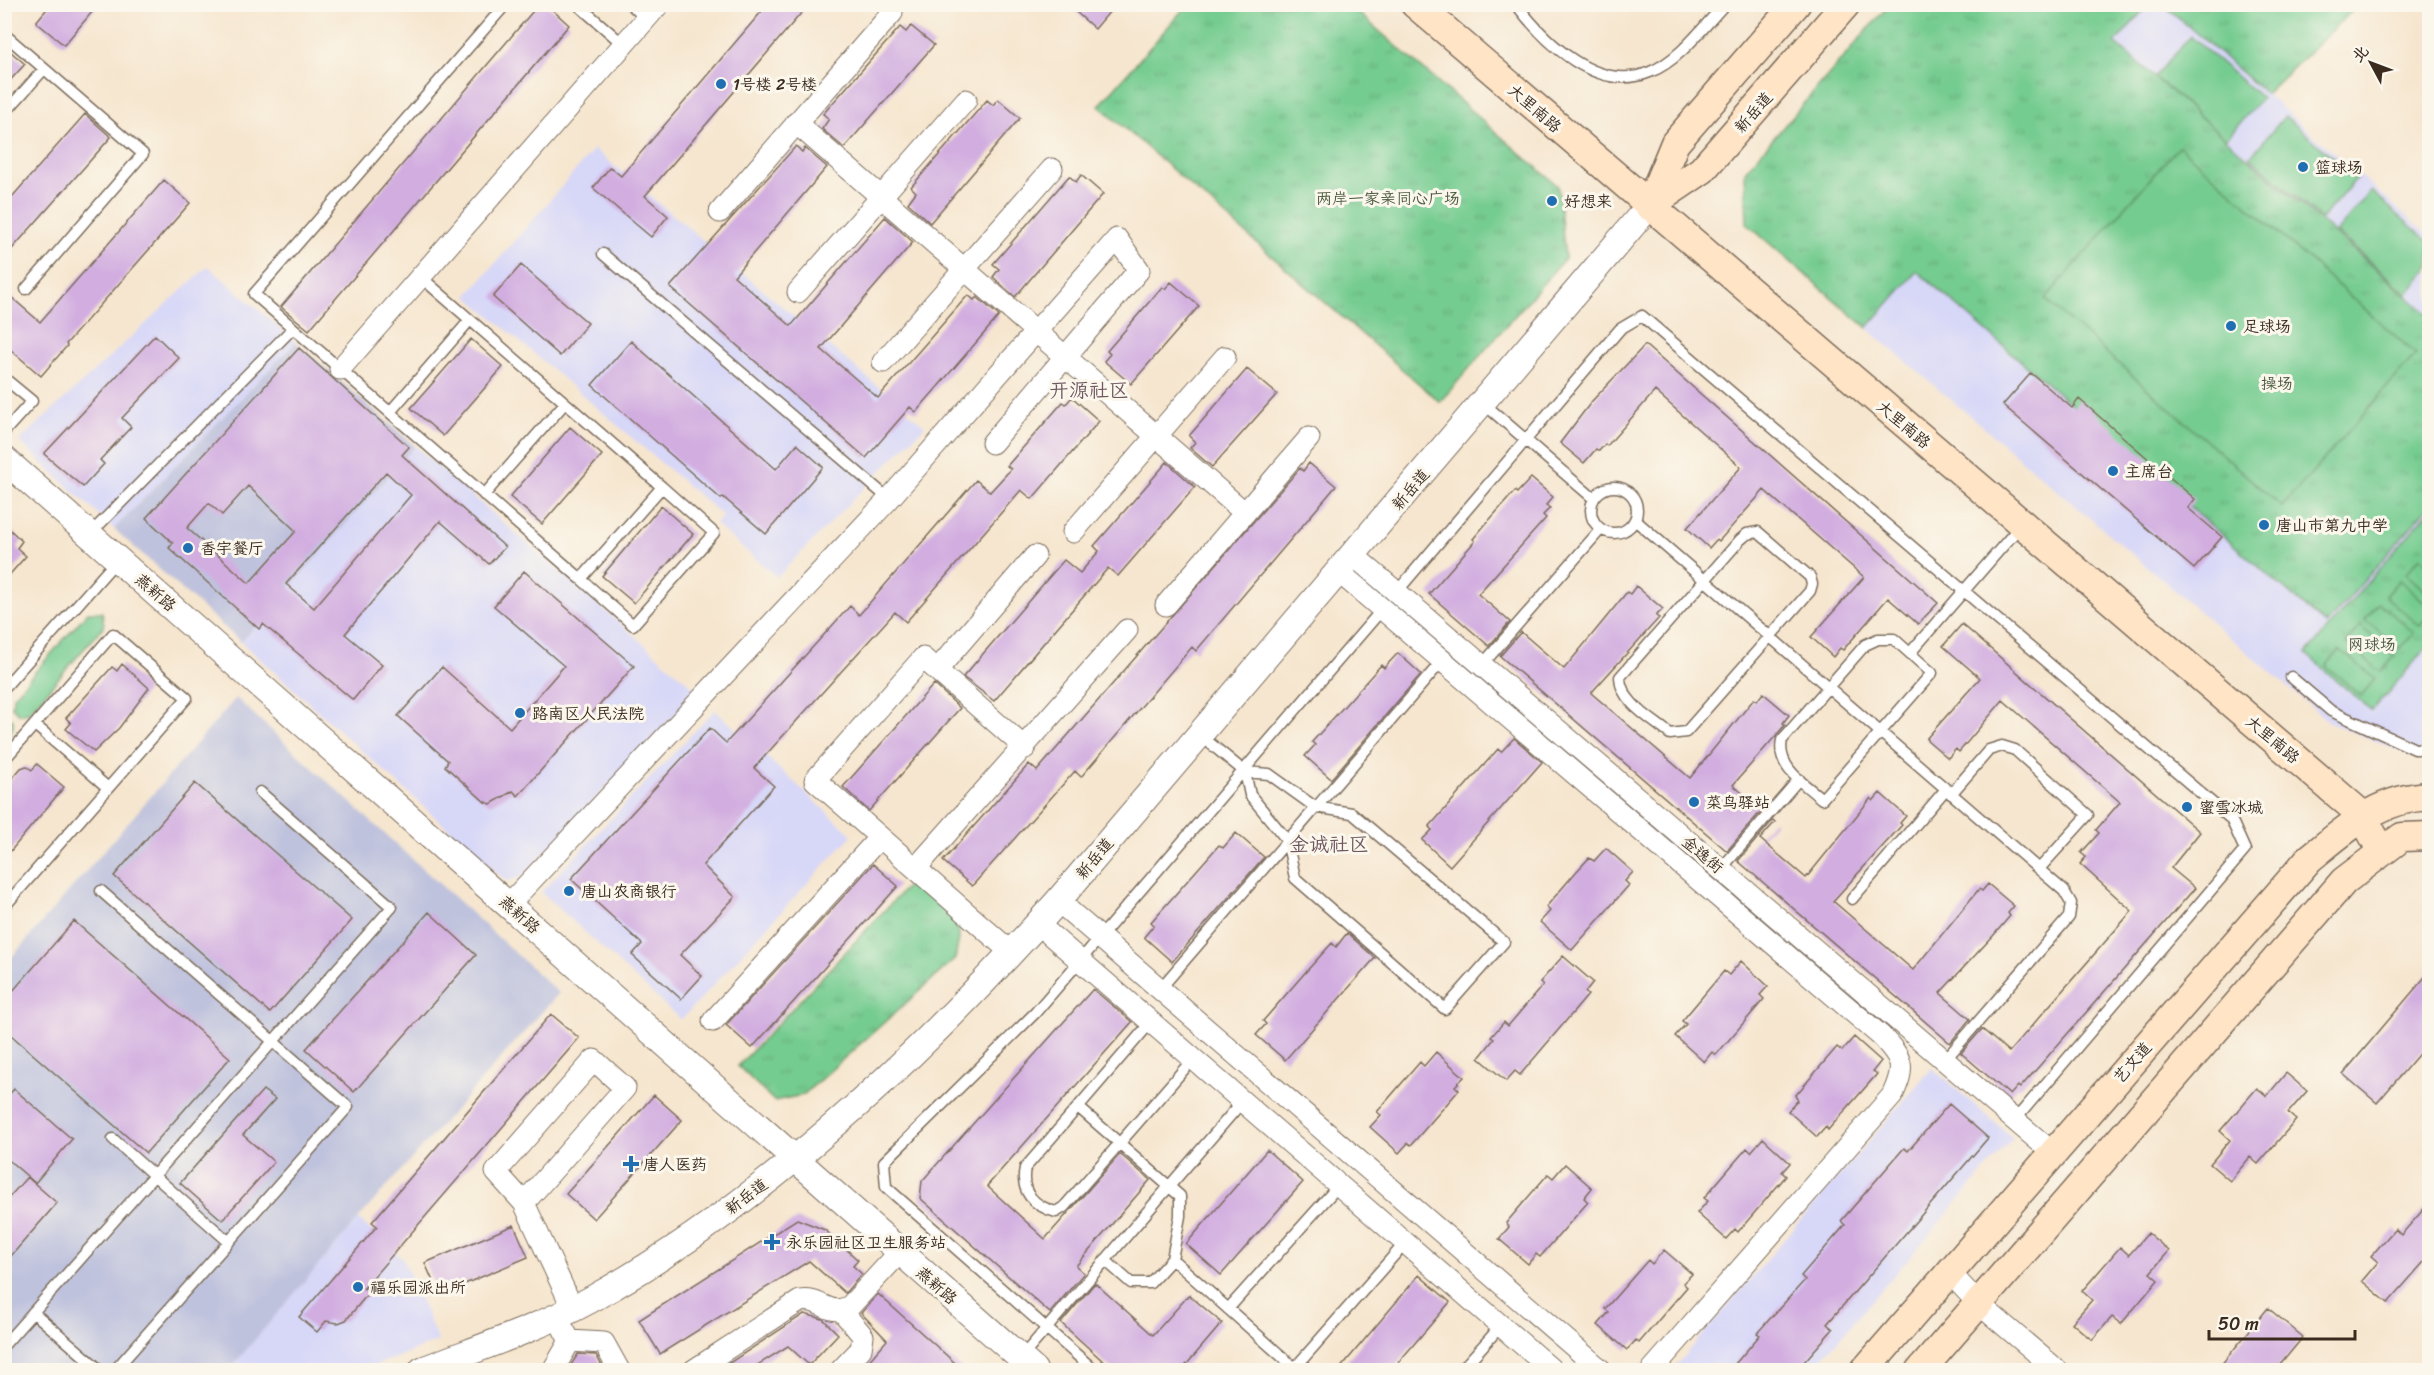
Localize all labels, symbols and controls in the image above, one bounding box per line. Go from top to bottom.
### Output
north arrow [2341,33,2401,93]
text: 北 [2344,38,2376,69]
place label: 1号楼 2号楼 [733,70,817,99]
street label: 大里南路 [1501,76,1568,140]
marker: 1号楼 2号楼 [714,77,728,91]
street label: 新岳道 [1727,85,1780,140]
place label: 篮球场 [2315,153,2363,182]
marker: 篮球场 [2296,160,2310,174]
park label: 两岸一家亲同心广场 [1316,184,1460,213]
place label: 好想来 [1564,187,1612,216]
marker: 好想来 [1545,194,1559,208]
place label: 足球场 [2243,312,2291,341]
marker: 足球场 [2224,319,2238,333]
park label: 操场 [2261,369,2293,398]
district label: 开源社区 [1049,373,1129,408]
street label: 大里南路 [1870,393,1938,456]
place label: 主席台 [2125,457,2173,486]
street label: 新岳道 [1384,462,1437,517]
marker: 主席台 [2106,464,2120,478]
place label: 唐山市第九中学 [2276,511,2388,540]
marker: 唐山市第九中学 [2257,518,2271,532]
place label: 香宇餐厅 [200,534,264,563]
marker: 香宇餐厅 [181,541,195,555]
street label: 燕新路 [128,566,183,619]
park label: 网球场 [2348,630,2396,659]
place label: 路南区人民法院 [532,699,644,728]
marker: 路南区人民法院 [513,706,527,720]
street label: 大里南路 [2239,708,2307,771]
place label: 菜鸟驿站 [1706,788,1770,817]
place label: 蜜雪冰城 [2199,793,2263,822]
marker: 菜鸟驿站 [1687,795,1701,809]
marker: 蜜雪冰城 [2180,800,2194,814]
district label: 金诚社区 [1289,827,1369,862]
street label: 金逸街 [1675,828,1730,881]
street label: 新岳道 [1068,831,1121,886]
place label: 唐山农商银行 [581,877,677,906]
marker: 唐山农商银行 [562,884,576,898]
street label: 燕新路 [492,888,547,941]
street label: 艺文道 [2106,1035,2159,1090]
place label: 唐人医药 [643,1150,707,1179]
marker: 唐人医药 [624,1157,638,1171]
street label: 新岳道 [718,1170,774,1222]
place label: 永乐园社区卫生服务站 [786,1228,946,1257]
marker: 永乐园社区卫生服务站 [763,1233,781,1251]
street label: 燕新路 [909,1259,964,1312]
place label: 福乐园派出所 [370,1273,466,1302]
marker: 福乐园派出所 [351,1280,365,1294]
scale bar [2209,1303,2354,1341]
text: 50 m [2218,1308,2259,1340]

